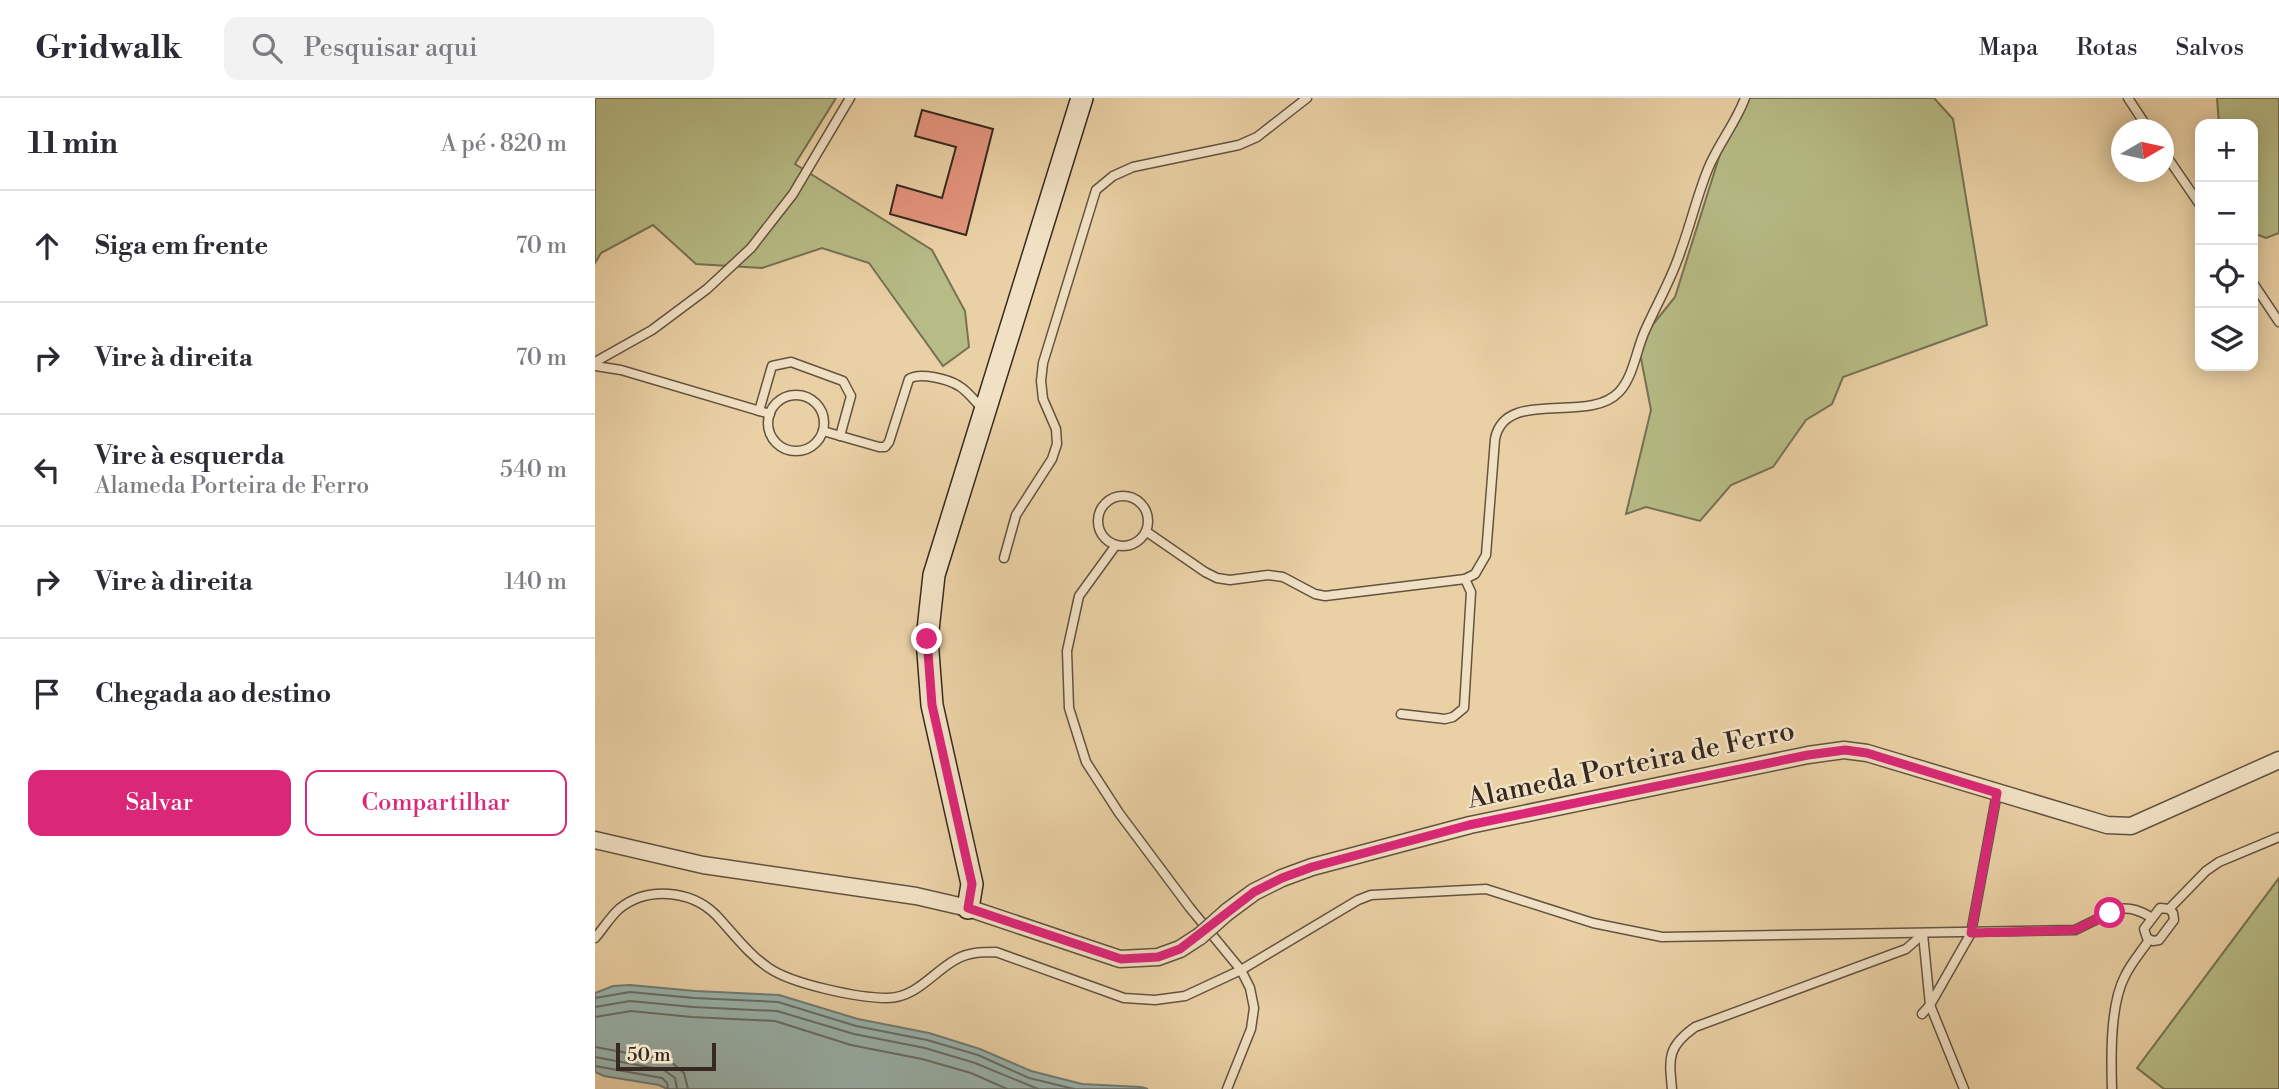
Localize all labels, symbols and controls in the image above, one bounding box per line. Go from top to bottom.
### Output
search box [224,17,714,80]
text: Gridwalk [35,28,182,69]
icon: search [248,29,286,67]
text: Pesquisar aqui [304,32,478,64]
text: Mapa [1979,33,2038,63]
text: Rotas [2076,33,2137,63]
text: Salvos [2175,33,2244,63]
north arrow [2111,119,2174,182]
map controls [2195,119,2258,371]
button: + [2195,119,2258,182]
text: 11 min [28,125,118,163]
text: A pé · 820 m [441,130,567,158]
button: − [2195,182,2258,245]
icon: ahead [28,227,66,265]
text: Siga em frente [95,230,268,262]
text: 70 m [516,232,567,260]
button: locate [2195,245,2258,308]
button: layers [2195,308,2258,371]
icon: right [28,339,66,377]
text: Vire à direita [95,342,253,374]
text: 70 m [516,344,567,372]
text: Vire à esquerda [95,440,285,472]
icon: left [28,451,66,489]
text: 540 m [500,456,567,484]
text: Alameda Porteira de Ferro [95,472,369,500]
icon: right [28,563,66,601]
text: Vire à direita [95,566,253,598]
text: 140 m [504,568,567,596]
route end [911,623,942,654]
icon: arrive [28,675,66,713]
text: Chegada ao destino [95,678,331,710]
street label: Alameda Porteira de Ferro [1463,713,1798,817]
button: Salvar [28,770,291,836]
button: Compartilhar [305,770,567,836]
route start [2094,897,2125,928]
scale bar [616,1040,716,1072]
text: 50 m [627,1043,671,1067]

